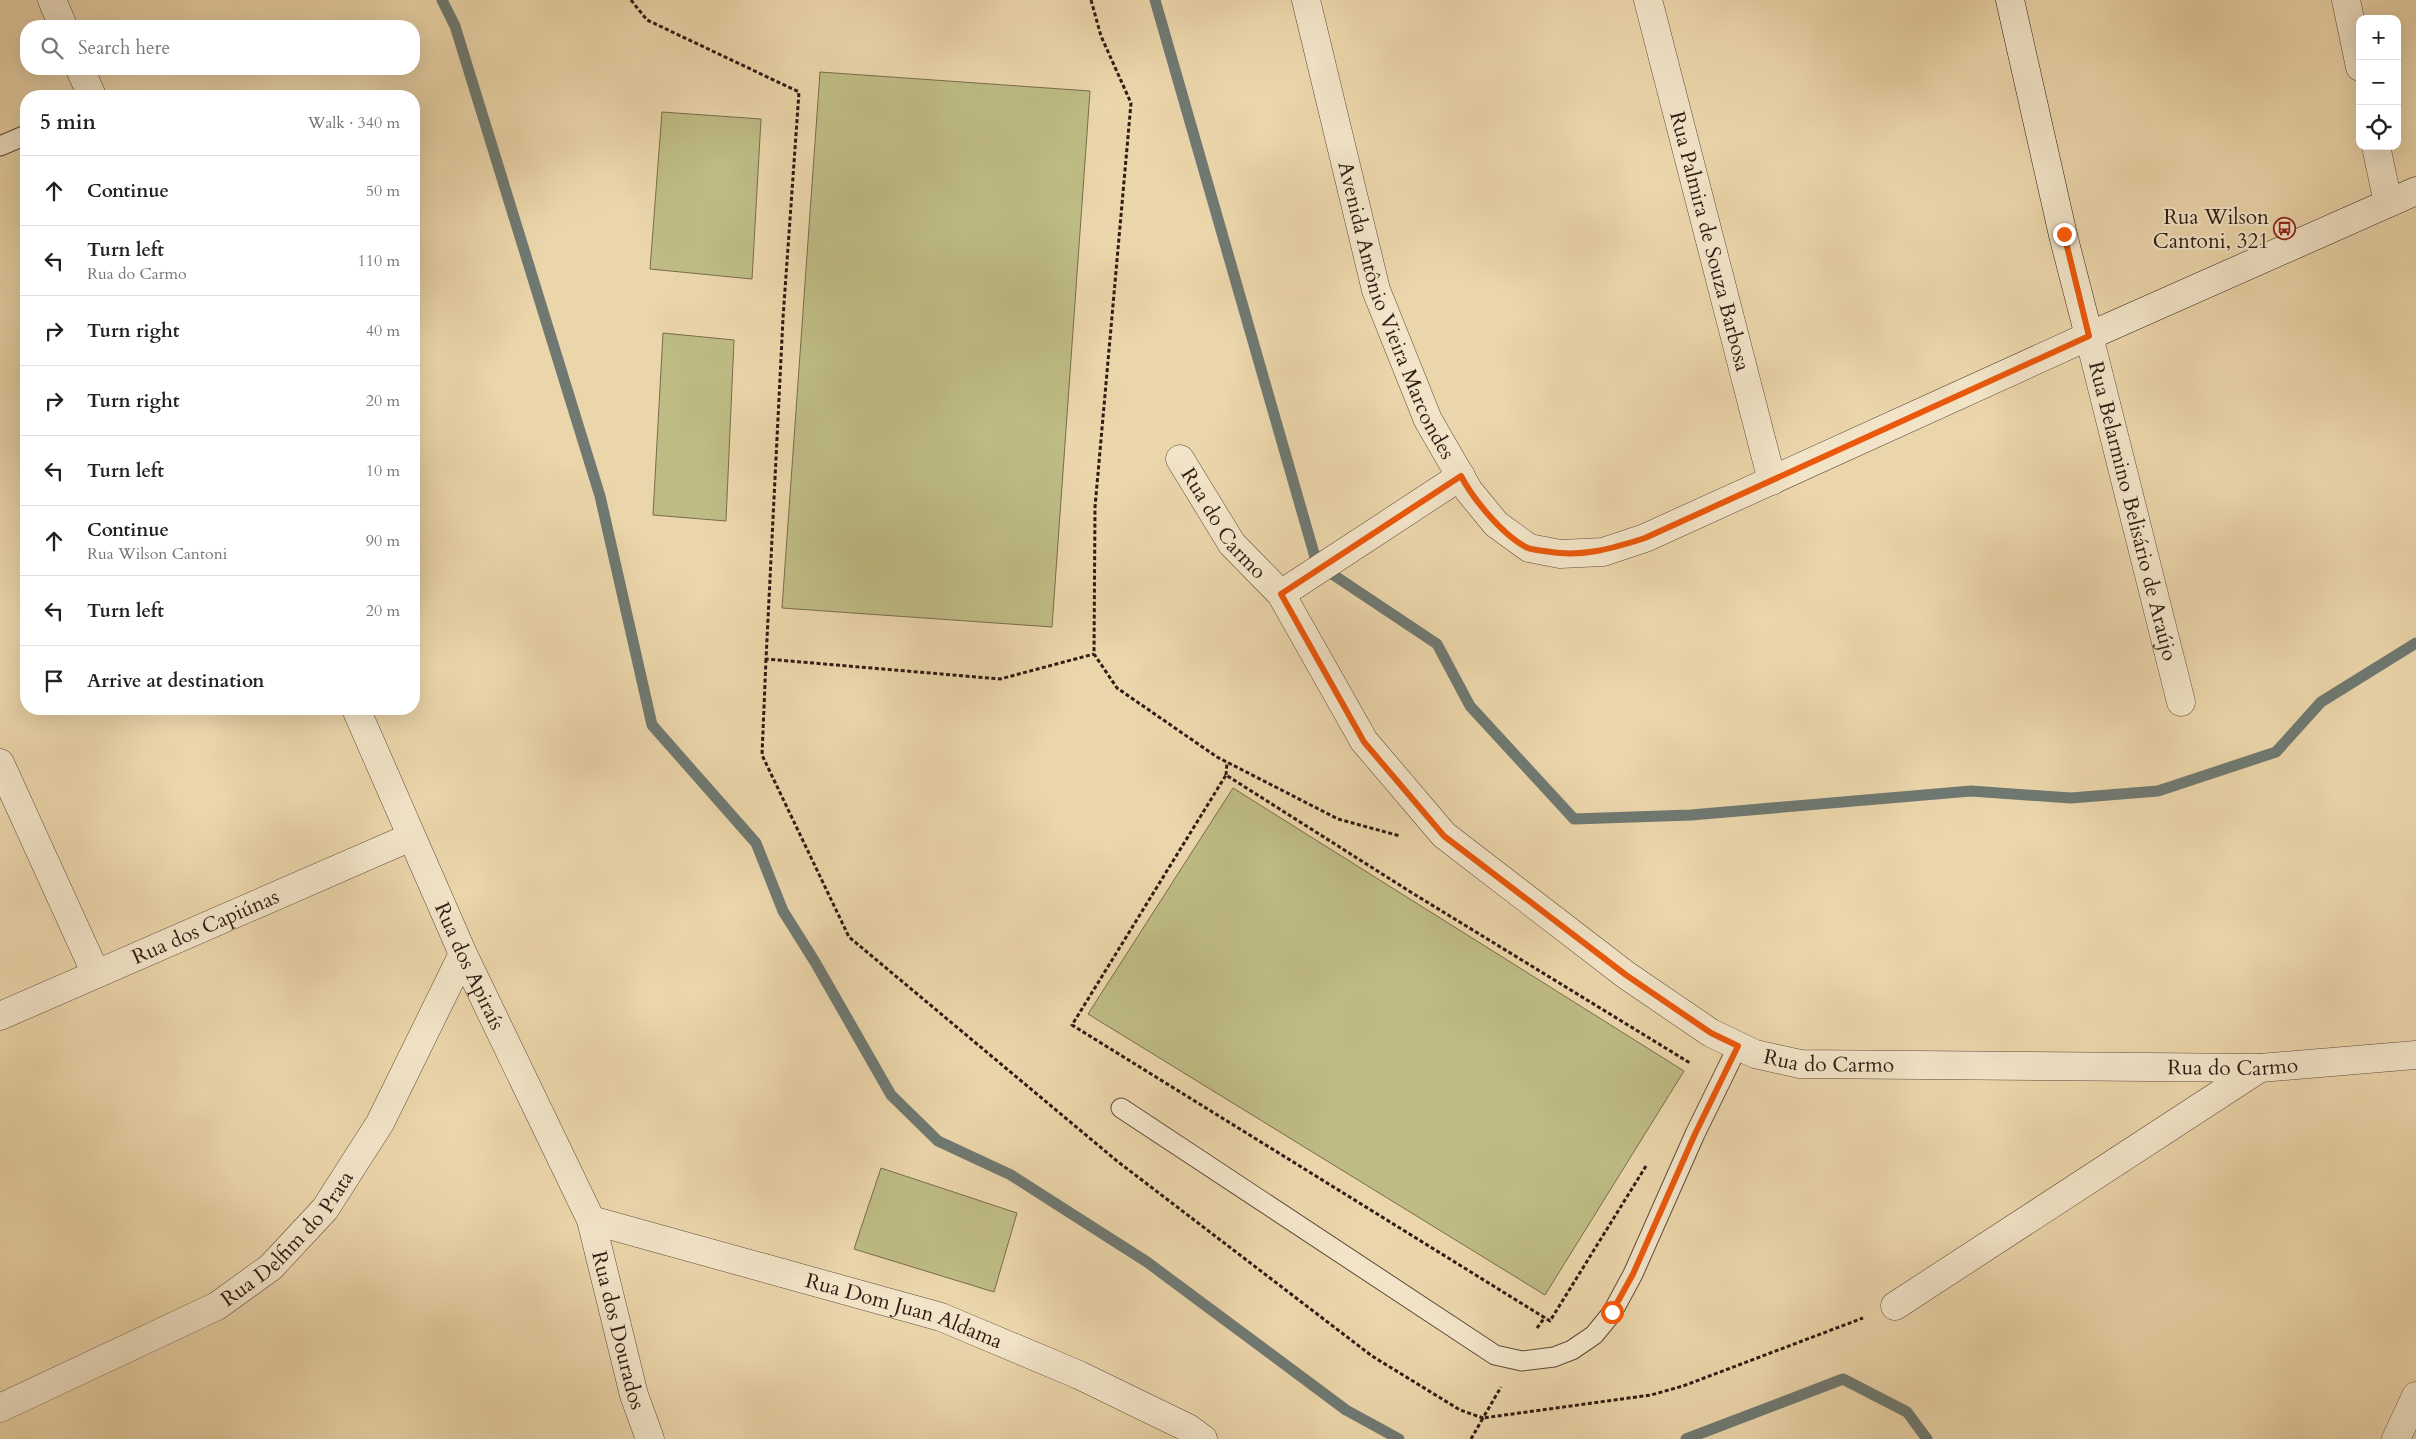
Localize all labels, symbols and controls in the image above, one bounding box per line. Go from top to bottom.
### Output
map controls [2356,15,2401,150]
button: + [2356,15,2401,60]
search box [20,20,420,75]
icon: search [38,34,66,62]
text: Search here [78,35,170,61]
button: − [2356,60,2401,105]
button: locate [2356,105,2401,150]
text: 5 min [40,108,96,137]
street label: Rua Palmira de Souza Barbosa [1662,108,1757,374]
text: Walk · 340 m [308,112,400,134]
street label: Avenida Antônio Vieira Marcondes [1330,159,1462,465]
icon: ahead [40,177,68,205]
text: Continue [87,178,169,204]
text: 50 m [366,180,400,202]
place label: Rua Wilson Cantoni, 321 [2153,203,2269,256]
bus stop icon: Rua Wilson Cantoni, 321 [2273,217,2297,241]
route end [2053,223,2076,246]
text: Turn left [87,237,164,263]
icon: left [40,247,68,275]
text: 110 m [358,250,400,272]
text: Rua do Carmo [87,263,187,285]
icon: right [40,317,68,345]
text: Turn right [87,318,179,344]
text: 40 m [366,320,400,342]
street label: Rua Belarmino Belisário de Araújo [2081,358,2184,664]
icon: right [40,387,68,415]
text: Turn right [87,388,179,414]
text: 20 m [366,390,400,412]
icon: left [40,457,68,485]
text: Turn left [87,458,164,484]
text: 10 m [366,460,400,482]
street label: Rua do Carmo [1174,462,1273,586]
text: Continue [87,517,169,543]
icon: ahead [40,527,68,555]
text: 90 m [366,530,400,552]
text: Rua Wilson Cantoni [87,543,227,565]
icon: left [40,597,68,625]
text: Turn left [87,598,164,624]
text: 20 m [366,600,400,622]
icon: arrive [40,667,68,695]
text: Arrive at destination [87,668,264,694]
street label: Rua dos Capiúnas [127,882,284,972]
street label: Rua dos Apiraís [427,898,511,1035]
street label: Rua do Carmo [1761,1042,1894,1080]
street label: Rua do Carmo [2167,1051,2299,1083]
street label: Rua Delfim do Prata [215,1165,361,1314]
street label: Rua dos Dourados [584,1248,652,1414]
street label: Rua Dom Juan Aldama [802,1266,1007,1356]
route start [1601,1301,1624,1324]

